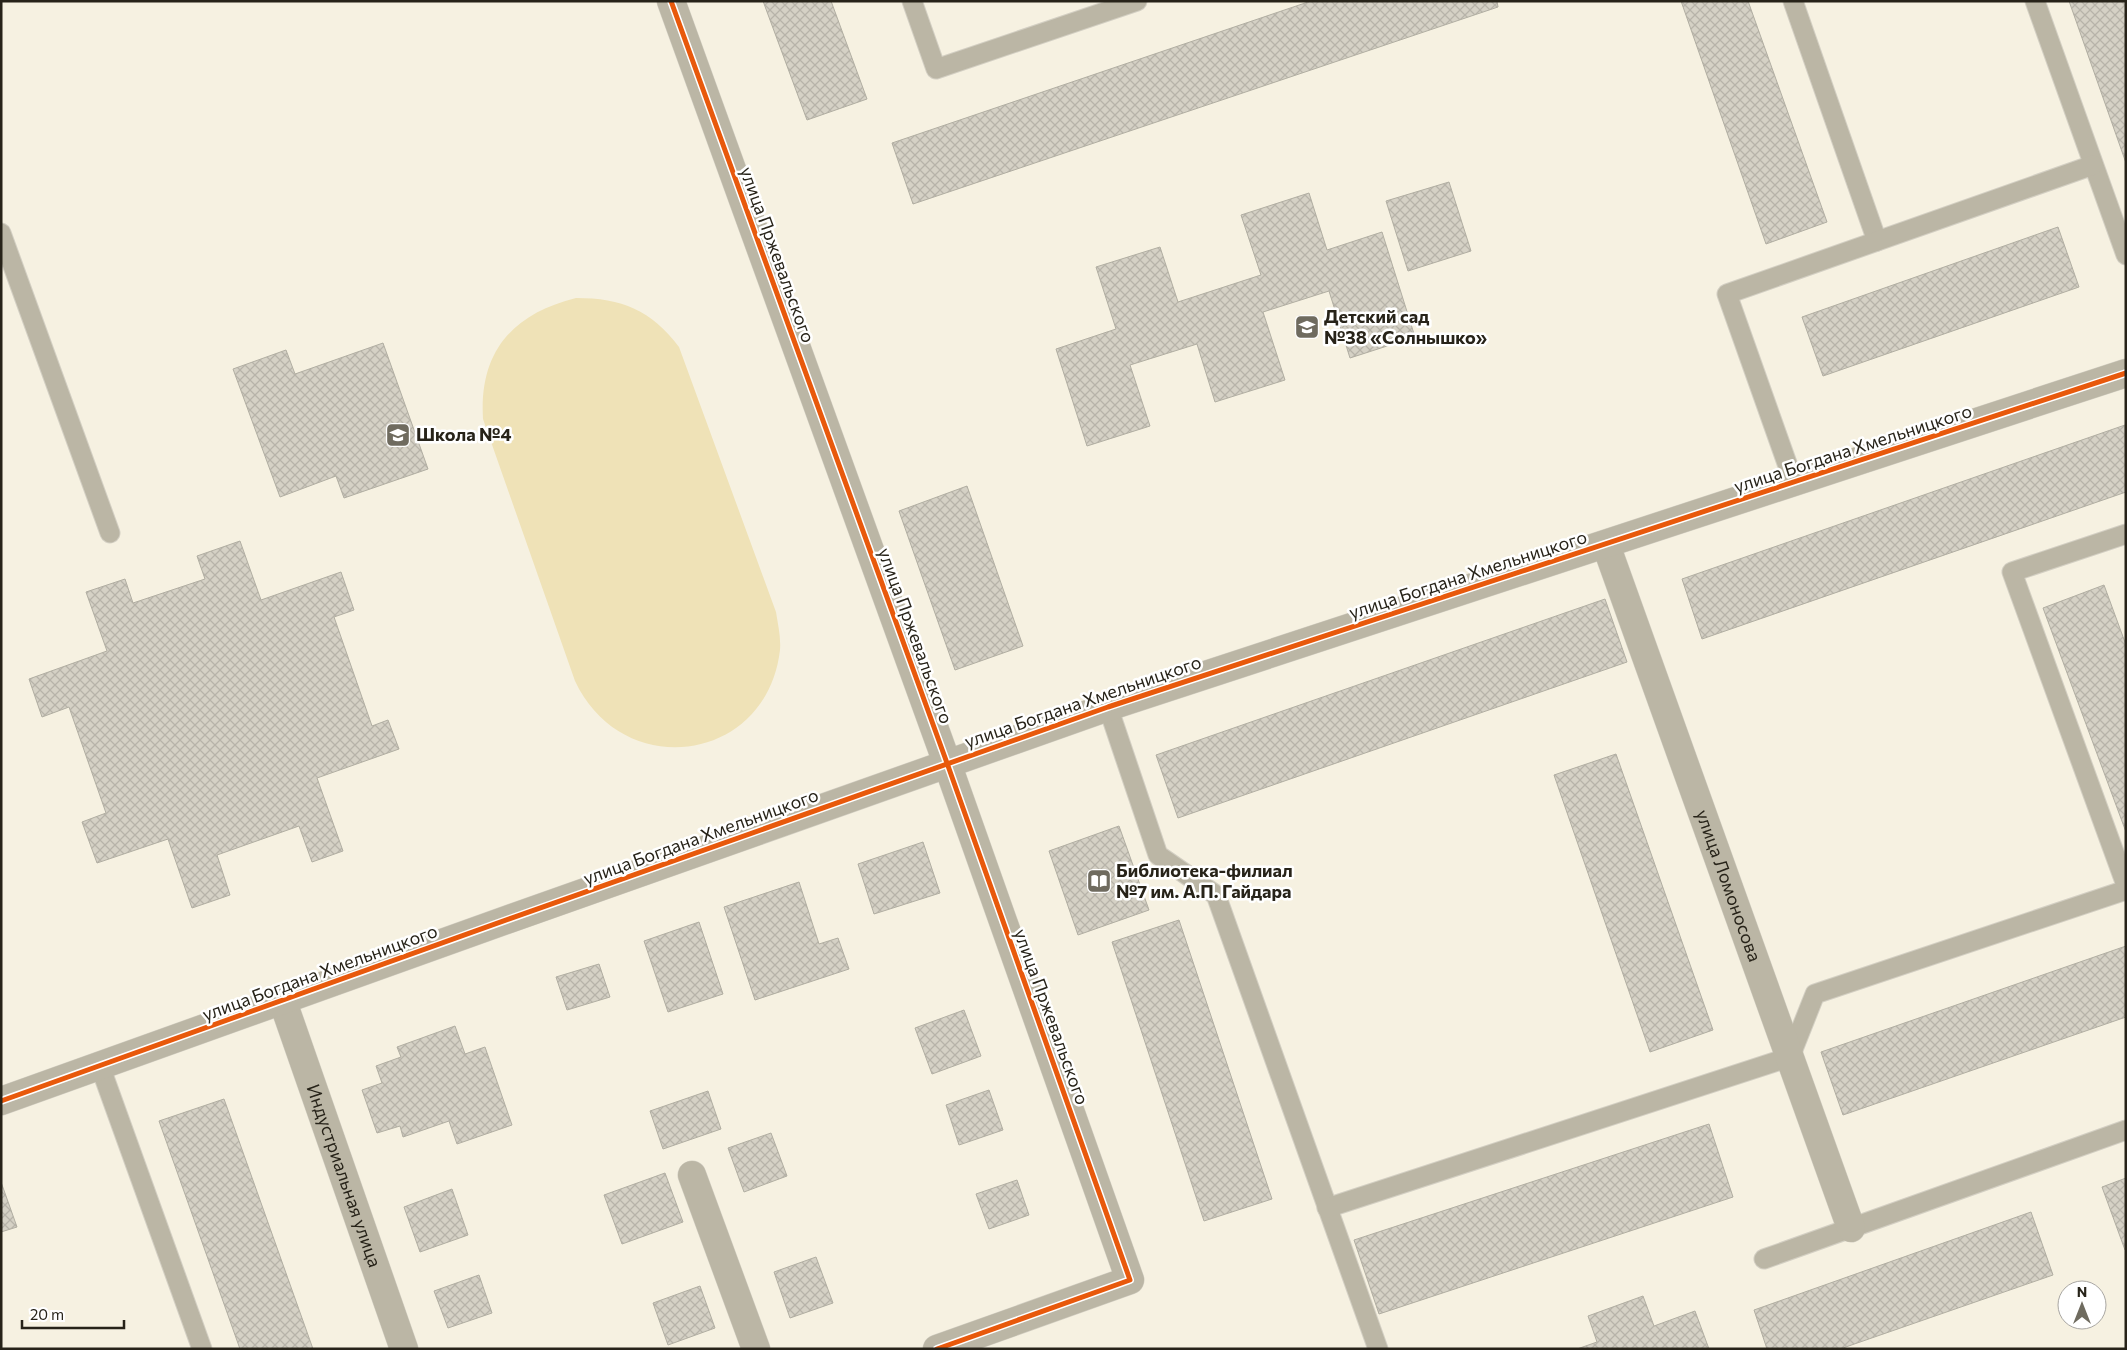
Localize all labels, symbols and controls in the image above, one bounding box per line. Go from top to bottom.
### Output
street label: улица Пржевальского [736,164,820,346]
place label: Детский сад №38 «Солнышко» [1324,305,1487,348]
school or university icon: Детский сад №38 «Солнышко» [1294,314,1320,340]
street label: улица Богдана Хмельницкого [1731,399,1974,497]
school or university icon: Школа №4 [385,422,411,448]
place label: Школа №4 [416,423,511,445]
street label: улица Богдана Хмельницкого [1346,525,1589,623]
street label: улица Пржевальского [874,545,958,727]
street label: улица Богдана Хмельницкого [961,650,1204,752]
street label: улица Богдана Хмельницкого [580,783,821,889]
street label: улица Ломоносова [1692,806,1767,964]
place label: Библиотека-филиал №7 им. А.П. Гайдара [1116,859,1293,902]
library icon: Библиотека-филиал №7 им. А.П. Гайдара [1086,868,1112,894]
street label: улица Богдана Хмельницкого [199,919,440,1025]
street label: улица Пржевальского [1010,926,1094,1108]
street label: Индустриальная улица [302,1081,387,1270]
north arrow [2057,1280,2107,1330]
text: N [2077,1283,2087,1300]
scale bar [22,1298,125,1330]
text: 20 m [30,1305,64,1323]

